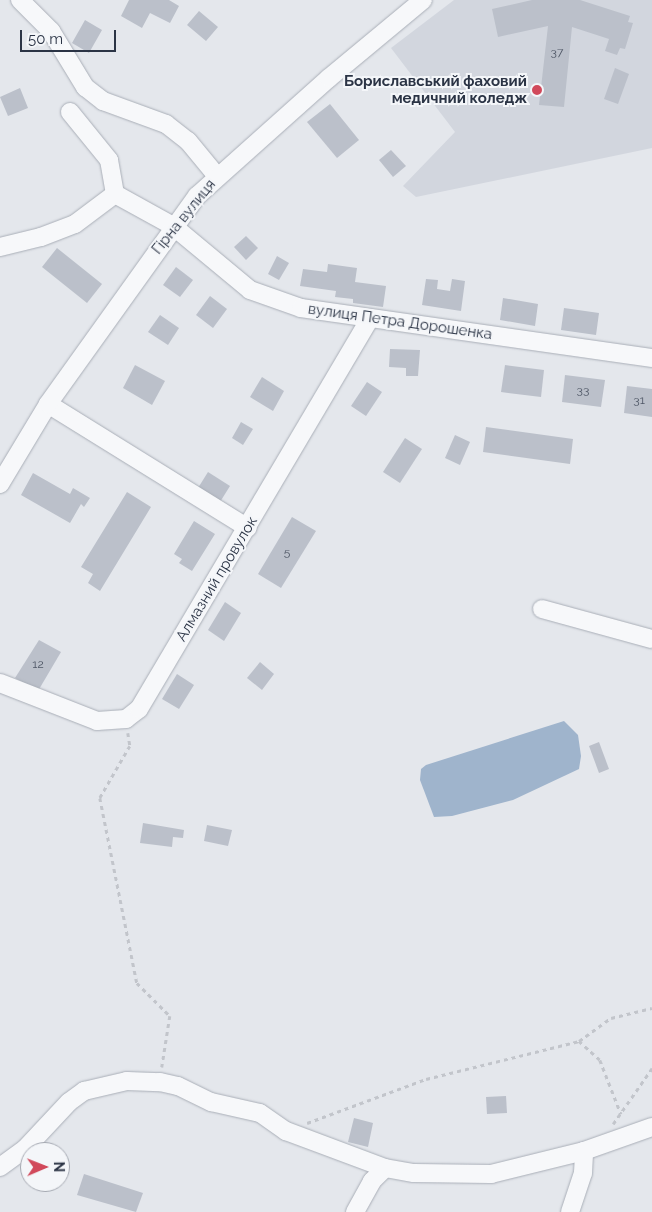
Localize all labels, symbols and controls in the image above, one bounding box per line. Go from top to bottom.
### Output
scale bar [22,20,119,52]
text: 50 m [28,30,63,48]
house number: 37 [551,46,563,60]
place label: Бориславський фаховий медичний коледж [344,72,527,107]
marker: Бориславський фаховий медичний коледж [531,84,543,96]
street label: Гірна вулиця [148,176,220,258]
street label: вулиця Петра Дорошенка [307,300,493,344]
house number: 33 [577,384,589,398]
house number: 31 [633,394,645,408]
street label: Алмазний провулок [173,513,261,645]
house number: 5 [284,546,290,560]
house number: 12 [32,658,44,672]
north arrow [20,1142,70,1192]
text: N [51,1161,67,1172]

